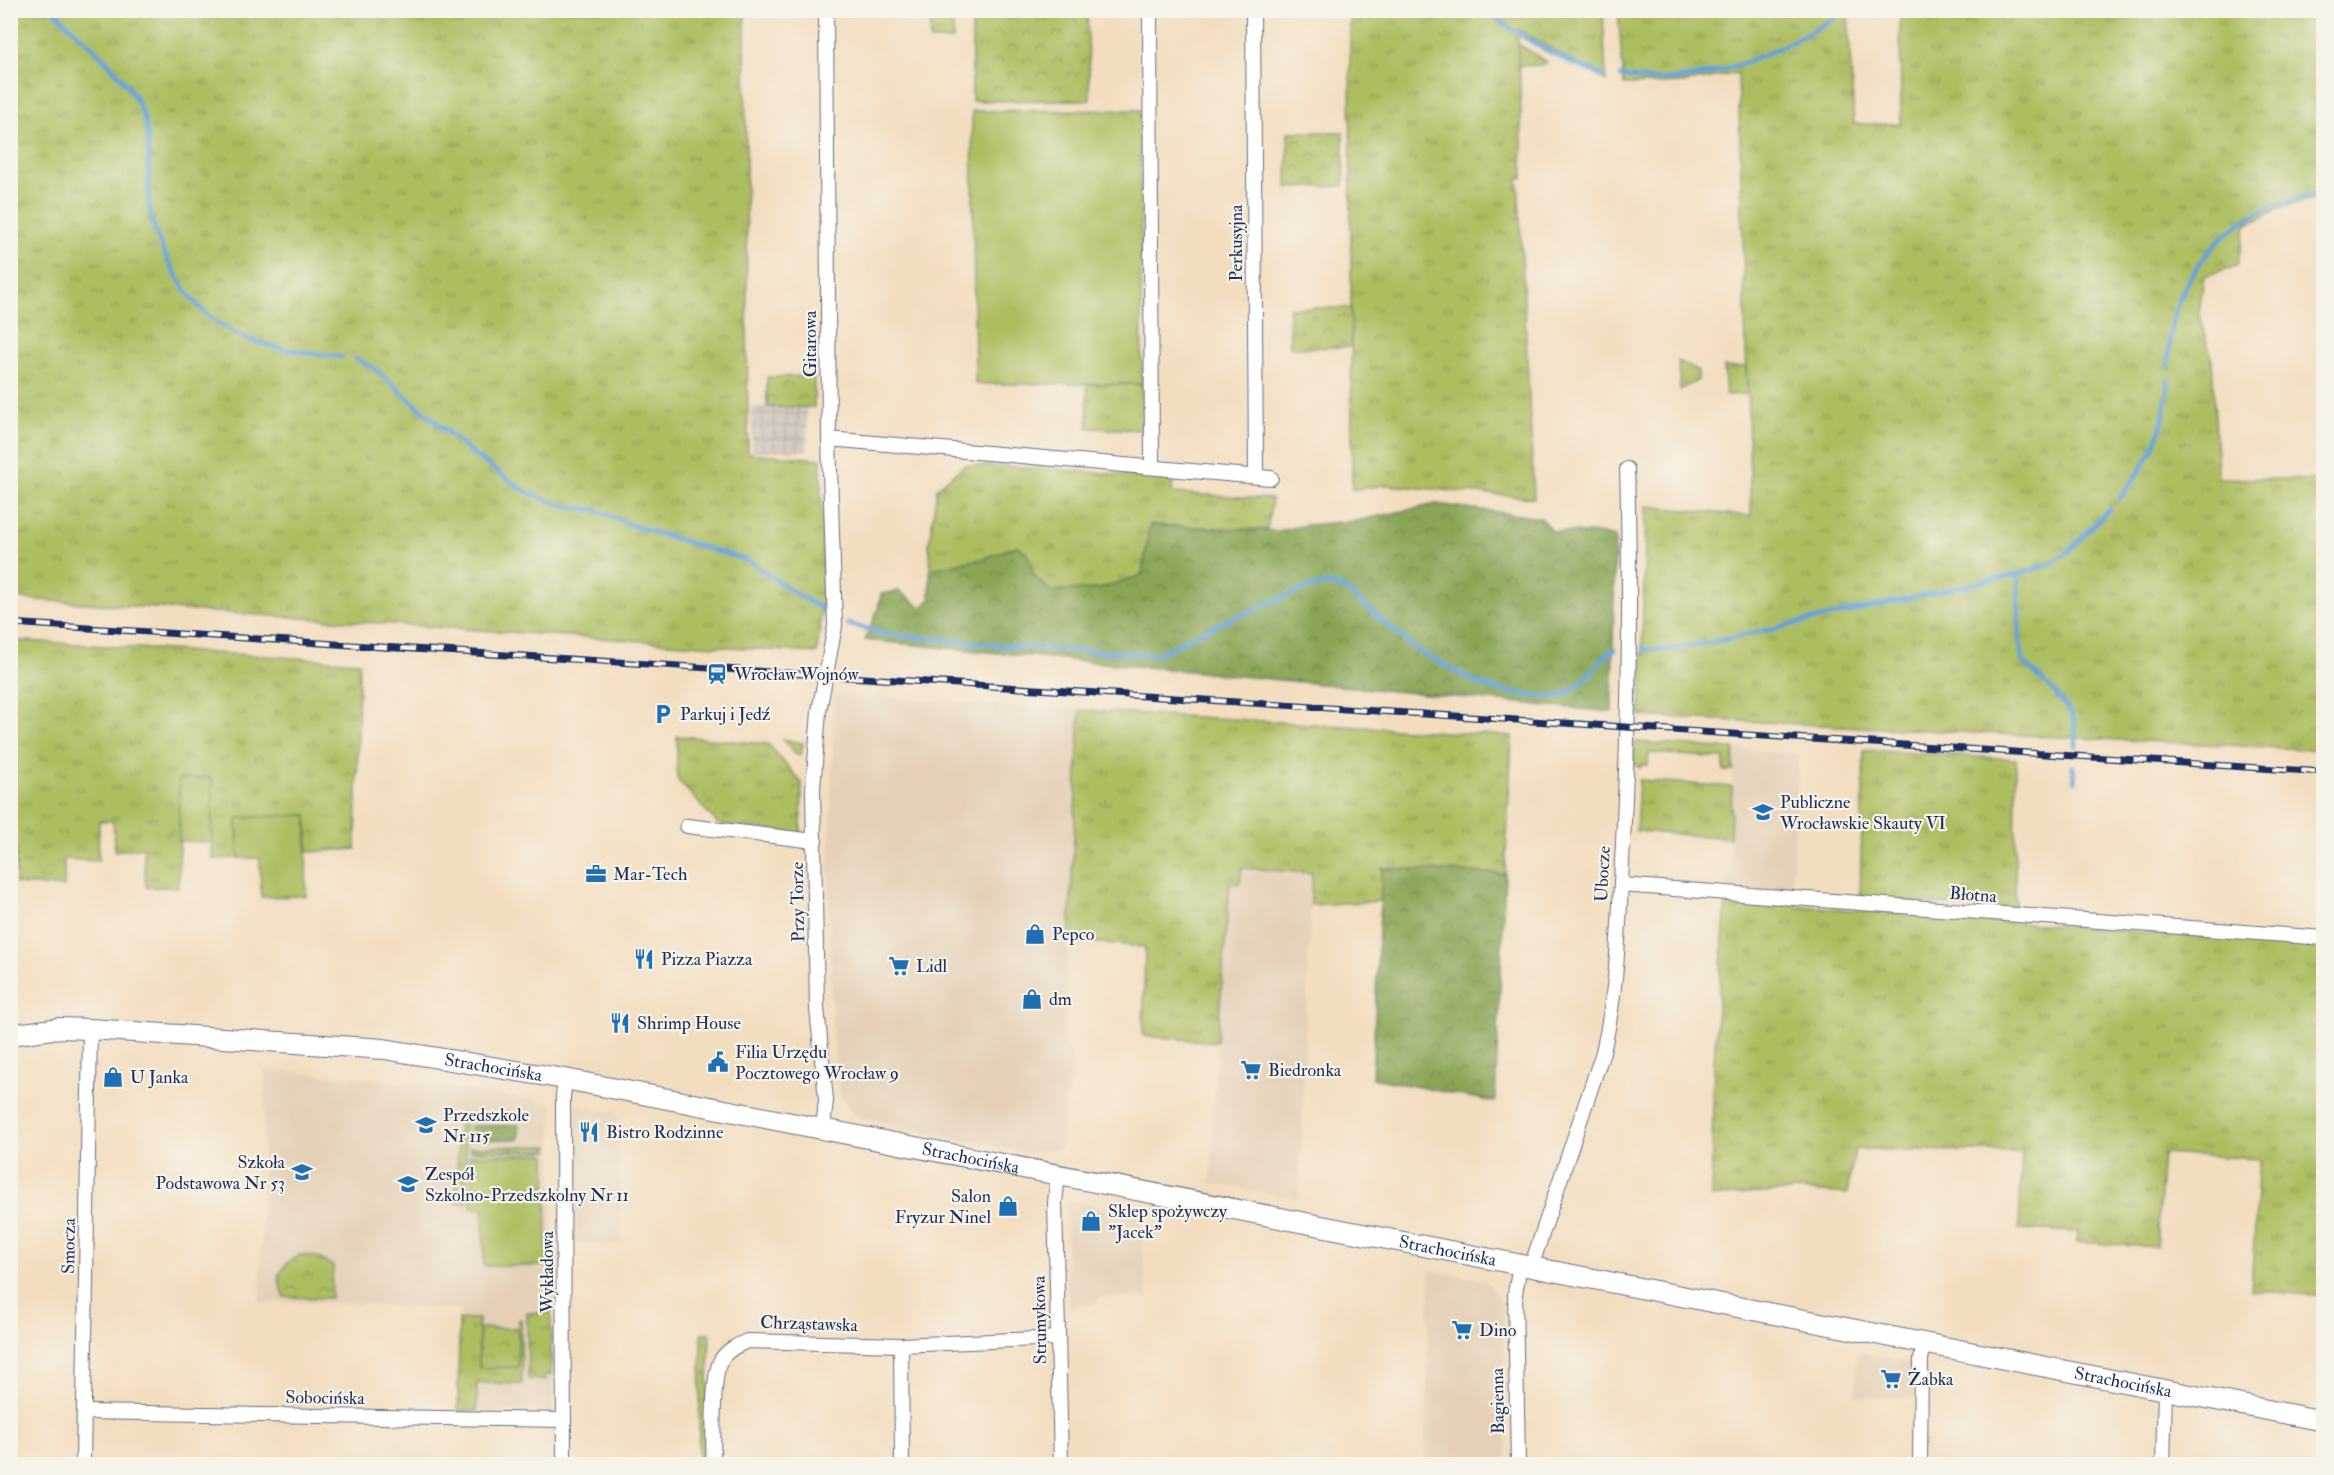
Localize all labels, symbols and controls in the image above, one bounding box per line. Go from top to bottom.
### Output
street label: Perkusyjna [1225,204,1248,281]
street label: Gitarowa [799,310,822,377]
station icon: Wrocław Wojnów [705,662,729,686]
place label: Wrocław Wojnów [733,663,859,686]
parking icon: Parkuj i Jedź [651,702,675,726]
place label: Parkuj i Jedź [680,703,771,726]
place label: Publiczne Wrocławskie Skauty VI [1779,791,1946,835]
school or university icon: Publiczne Wrocławskie Skauty VI [1751,800,1775,824]
street label: Ubocze [1590,845,1616,903]
street label: Przy Torze [786,861,810,942]
office icon: Mar-Tech [584,862,608,886]
place label: Mar-Tech [613,863,688,886]
street label: Błotna [1948,882,1998,908]
shop icon: Pepco [1023,922,1047,946]
place label: Pepco [1052,923,1095,946]
restaurant icon: Pizza Piazza [632,947,656,971]
place label: Pizza Piazza [661,948,753,971]
supermarket icon: Lidl [887,954,911,978]
place label: Lidl [916,955,948,978]
shop icon: dm [1020,987,1044,1011]
place label: dm [1049,988,1072,1011]
restaurant icon: Shrimp House [608,1011,632,1035]
place label: Shrimp House [637,1012,741,1035]
place label: Filia Urzędu Pocztowego Wrocław 9 [735,1041,899,1085]
street label: Strachocińska [443,1048,545,1087]
public building icon: Filia Urzędu Pocztowego Wrocław 9 [706,1050,730,1074]
supermarket icon: Biedronka [1239,1058,1263,1082]
place label: Biedronka [1268,1059,1342,1082]
shop icon: U Janka [101,1065,125,1089]
place label: U Janka [130,1066,189,1089]
place label: Przedszkole Nr 115 [443,1104,529,1148]
school or university icon: Przedszkole Nr 115 [414,1113,438,1137]
restaurant icon: Bistro Rodzinne [577,1120,601,1144]
place label: Bistro Rodzinne [606,1121,724,1144]
street label: Strachocińska [920,1137,1022,1179]
place label: Szkoła Podstawowa Nr 53 [155,1151,286,1195]
school or university icon: Szkoła Podstawowa Nr 53 [290,1160,314,1184]
place label: Zespół Szkolno-Przedszkolny Nr 11 [425,1163,629,1207]
school or university icon: Zespół Szkolno-Przedszkolny Nr 11 [396,1172,420,1196]
place label: Salon Fryzur Ninel [895,1185,991,1229]
shop icon: Salon Fryzur Ninel [996,1194,1020,1218]
place label: Sklep spożywczy "Jacek" [1108,1200,1228,1244]
shop icon: Sklep spożywczy "Jacek" [1079,1209,1103,1233]
street label: Smocza [57,1217,81,1274]
street label: Wykładowa [536,1230,559,1314]
street label: Strachocińska [1397,1230,1499,1271]
street label: Strumykowa [1028,1275,1052,1365]
street label: Chrząstawska [760,1311,859,1337]
supermarket icon: Dino [1450,1318,1474,1342]
place label: Dino [1479,1319,1517,1342]
street label: Strachocińska [2072,1361,2174,1403]
street label: Bagienna [1486,1367,1510,1434]
supermarket icon: Żabka [1879,1367,1903,1391]
place label: Żabka [1908,1367,1954,1391]
street label: Sobocińska [285,1386,366,1410]

